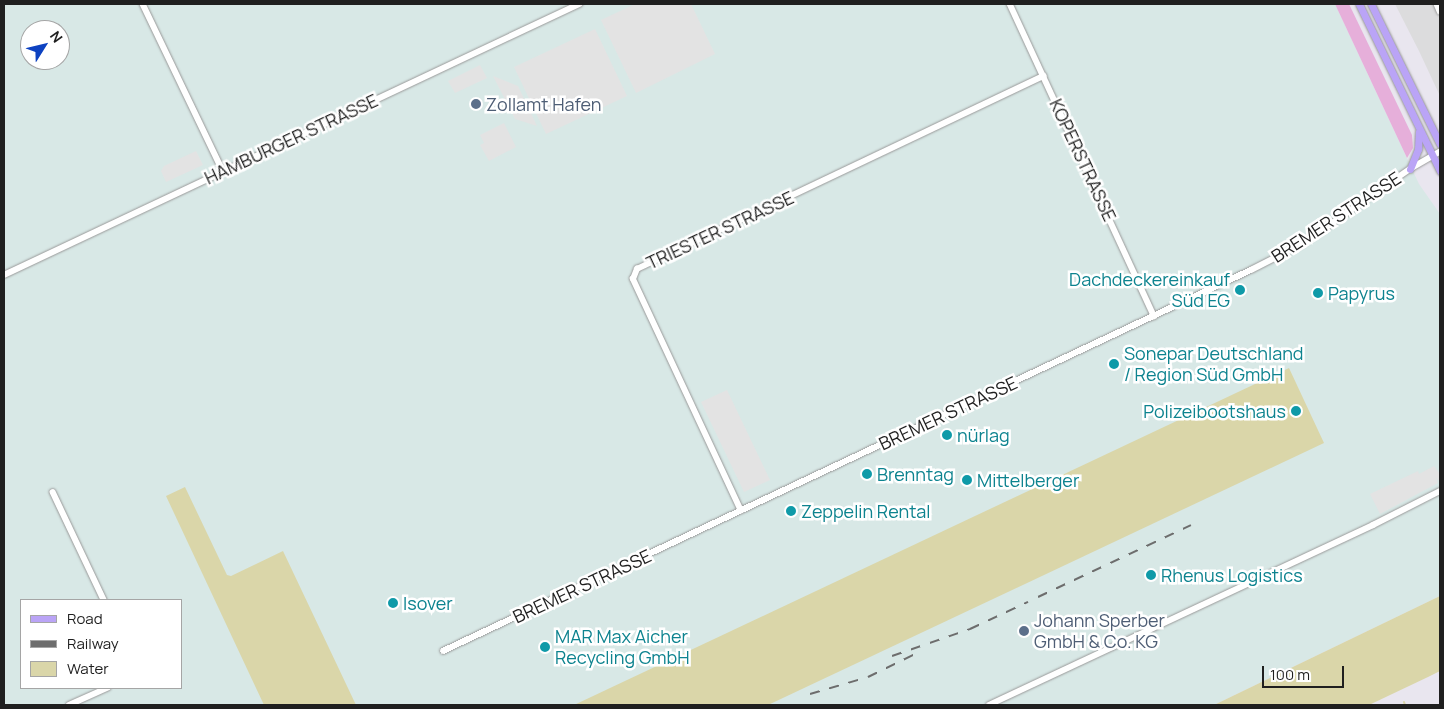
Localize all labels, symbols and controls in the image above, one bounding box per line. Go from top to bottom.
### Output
north arrow [20,20,70,70]
text: N [46,27,67,46]
street label: HAMBURGER STRASSE [201,89,381,189]
place label: Zollamt Hafen [486,93,601,115]
street label: KOPERSTRASSE [1045,95,1121,225]
marker: Zollamt Hafen [470,98,482,110]
street label: BREMER STRASSE [1267,167,1405,267]
street label: TRIESTER STRASSE [643,186,797,274]
place label: Dachdeckereinkauf Süd EG [1069,269,1230,312]
place label: Papyrus [1328,282,1395,304]
marker: Dachdeckereinkauf Süd EG [1234,284,1246,296]
marker: Papyrus [1312,287,1324,299]
place label: Sonepar Deutschland / Region Süd GmbH [1124,343,1303,386]
marker: Sonepar Deutschland / Region Süd GmbH [1108,358,1120,370]
street label: BREMER STRASSE [875,372,1021,454]
place label: Polizeibootshaus [1143,400,1286,422]
marker: Polizeibootshaus [1290,405,1302,417]
place label: nürlag [957,424,1010,446]
marker: nürlag [941,429,953,441]
place label: Brenntag [877,463,954,485]
marker: Brenntag [861,468,873,480]
place label: Mittelberger [977,469,1079,491]
marker: Mittelberger [961,474,973,486]
place label: Zeppelin Rental [801,500,931,522]
marker: Zeppelin Rental [785,505,797,517]
street label: BREMER STRASSE [509,545,655,627]
place label: Rhenus Logistics [1161,564,1303,586]
marker: Rhenus Logistics [1145,569,1157,581]
place label: Isover [403,592,453,614]
marker: Isover [387,597,399,609]
legend [20,599,182,689]
text: Road [67,608,103,629]
place label: Johann Sperber GmbH & Co. KG [1034,610,1165,652]
marker: Johann Sperber GmbH & Co. KG [1018,625,1030,637]
place label: MAR Max Aicher Recycling GmbH [555,626,690,669]
text: Railway [67,633,119,654]
marker: MAR Max Aicher Recycling GmbH [539,641,551,653]
scale bar [1264,656,1346,688]
text: Water [67,658,109,679]
text: 100 m [1270,664,1310,685]

